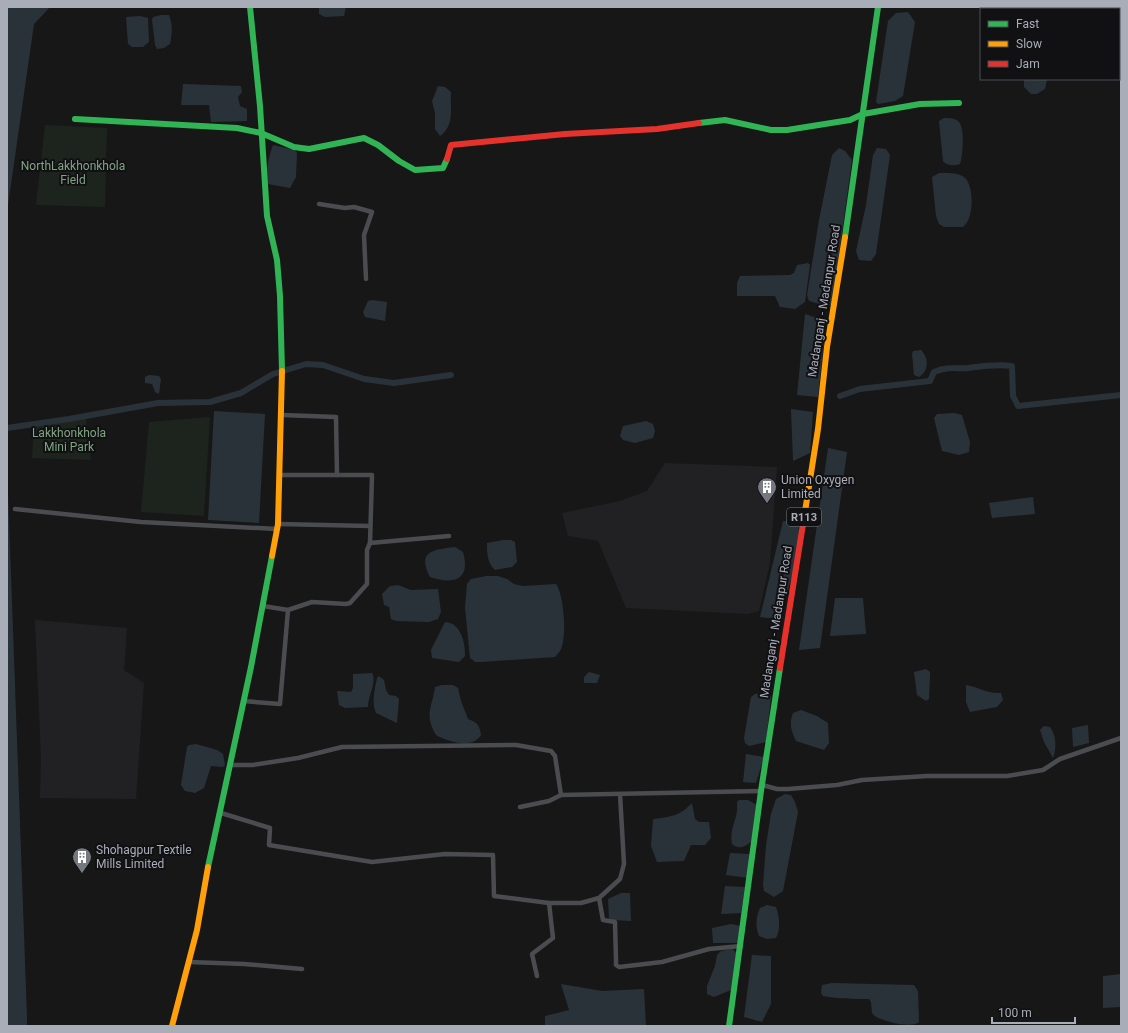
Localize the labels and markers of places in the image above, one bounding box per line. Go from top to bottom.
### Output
place label: Union Oxygen Limited [781,473,854,501]
building icon: Union Oxygen Limited [756,476,778,504]
place label: Shohagpur Textile Mills Limited [96,843,192,871]
building icon: Shohagpur Textile Mills Limited [71,846,93,874]

